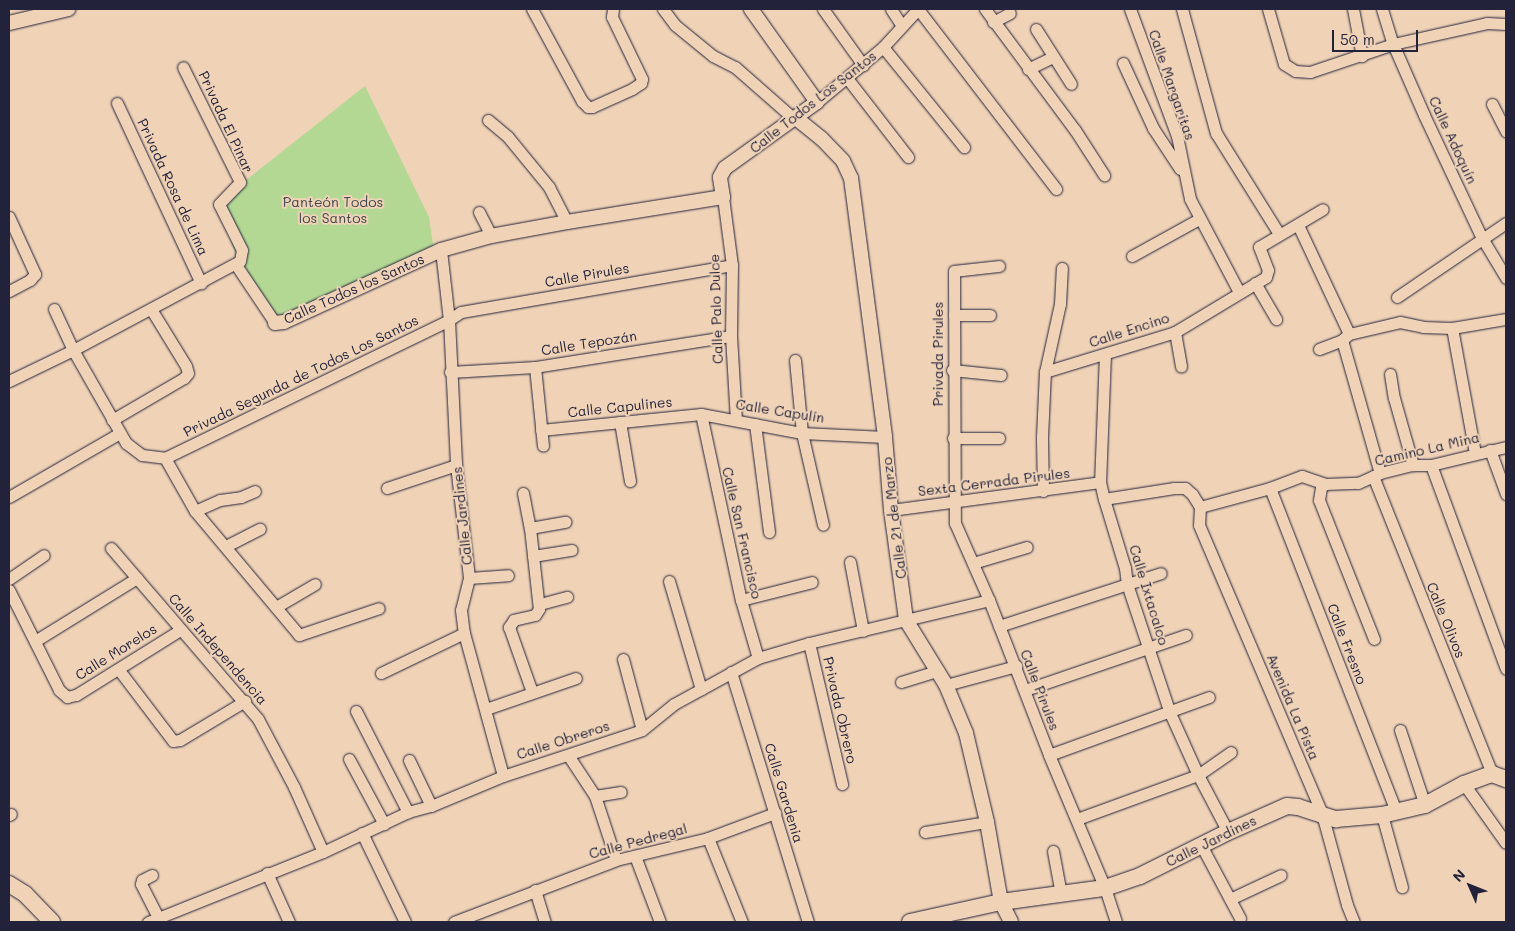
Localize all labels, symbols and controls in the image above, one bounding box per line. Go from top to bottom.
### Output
scale bar [1335,20,1421,52]
street label: Calle Margaritas [1145,28,1199,142]
text: 50 m [1340,29,1375,49]
street label: Calle Todos Los Santos [746,47,880,157]
street label: Privada El Pinar [195,68,257,176]
street label: Calle Adoquín [1425,94,1481,186]
street label: Privada Rosa de Lima [134,116,212,258]
park label: Panteón Todos los Santos [283,194,383,226]
street label: Calle Todos los Santos [281,250,427,328]
street label: Calle Palo Dulce [706,254,726,364]
street label: Calle Pirules [543,259,631,291]
street label: Privada Pirules [930,302,946,406]
street label: Calle Encino [1087,309,1171,351]
street label: Privada Segunda de Todos Los Santos [181,312,421,440]
street label: Calle Tepozán [540,327,638,359]
street label: Calle Capulines [567,393,673,421]
street label: Calle Capulín [734,396,826,426]
street label: Camino La Mina [1373,429,1481,469]
street label: Calle 21 de Marzo [878,456,910,580]
street label: Sexta Cerrada Pirules [917,464,1071,500]
street label: Calle San Francisco [719,465,765,601]
street label: Calle Jardines [448,466,476,566]
street label: Calle Ixtacalco [1126,543,1172,647]
street label: Calle Olivos [1423,580,1469,660]
street label: Calle Independencia [165,590,271,708]
street label: Calle Fresno [1324,601,1370,687]
street label: Calle Morelos [72,620,160,684]
street label: Calle Pirules [1017,647,1063,733]
street label: Avenida La Pista [1263,651,1323,763]
street label: Privada Obrero [820,655,860,765]
street label: Calle Obreros [514,717,612,763]
street label: Calle Gardenia [761,741,807,845]
street label: Calle Jardines [1163,812,1259,870]
street label: Calle Pedregal [587,820,689,862]
north arrow [1445,861,1495,911]
text: N [1448,865,1469,886]

